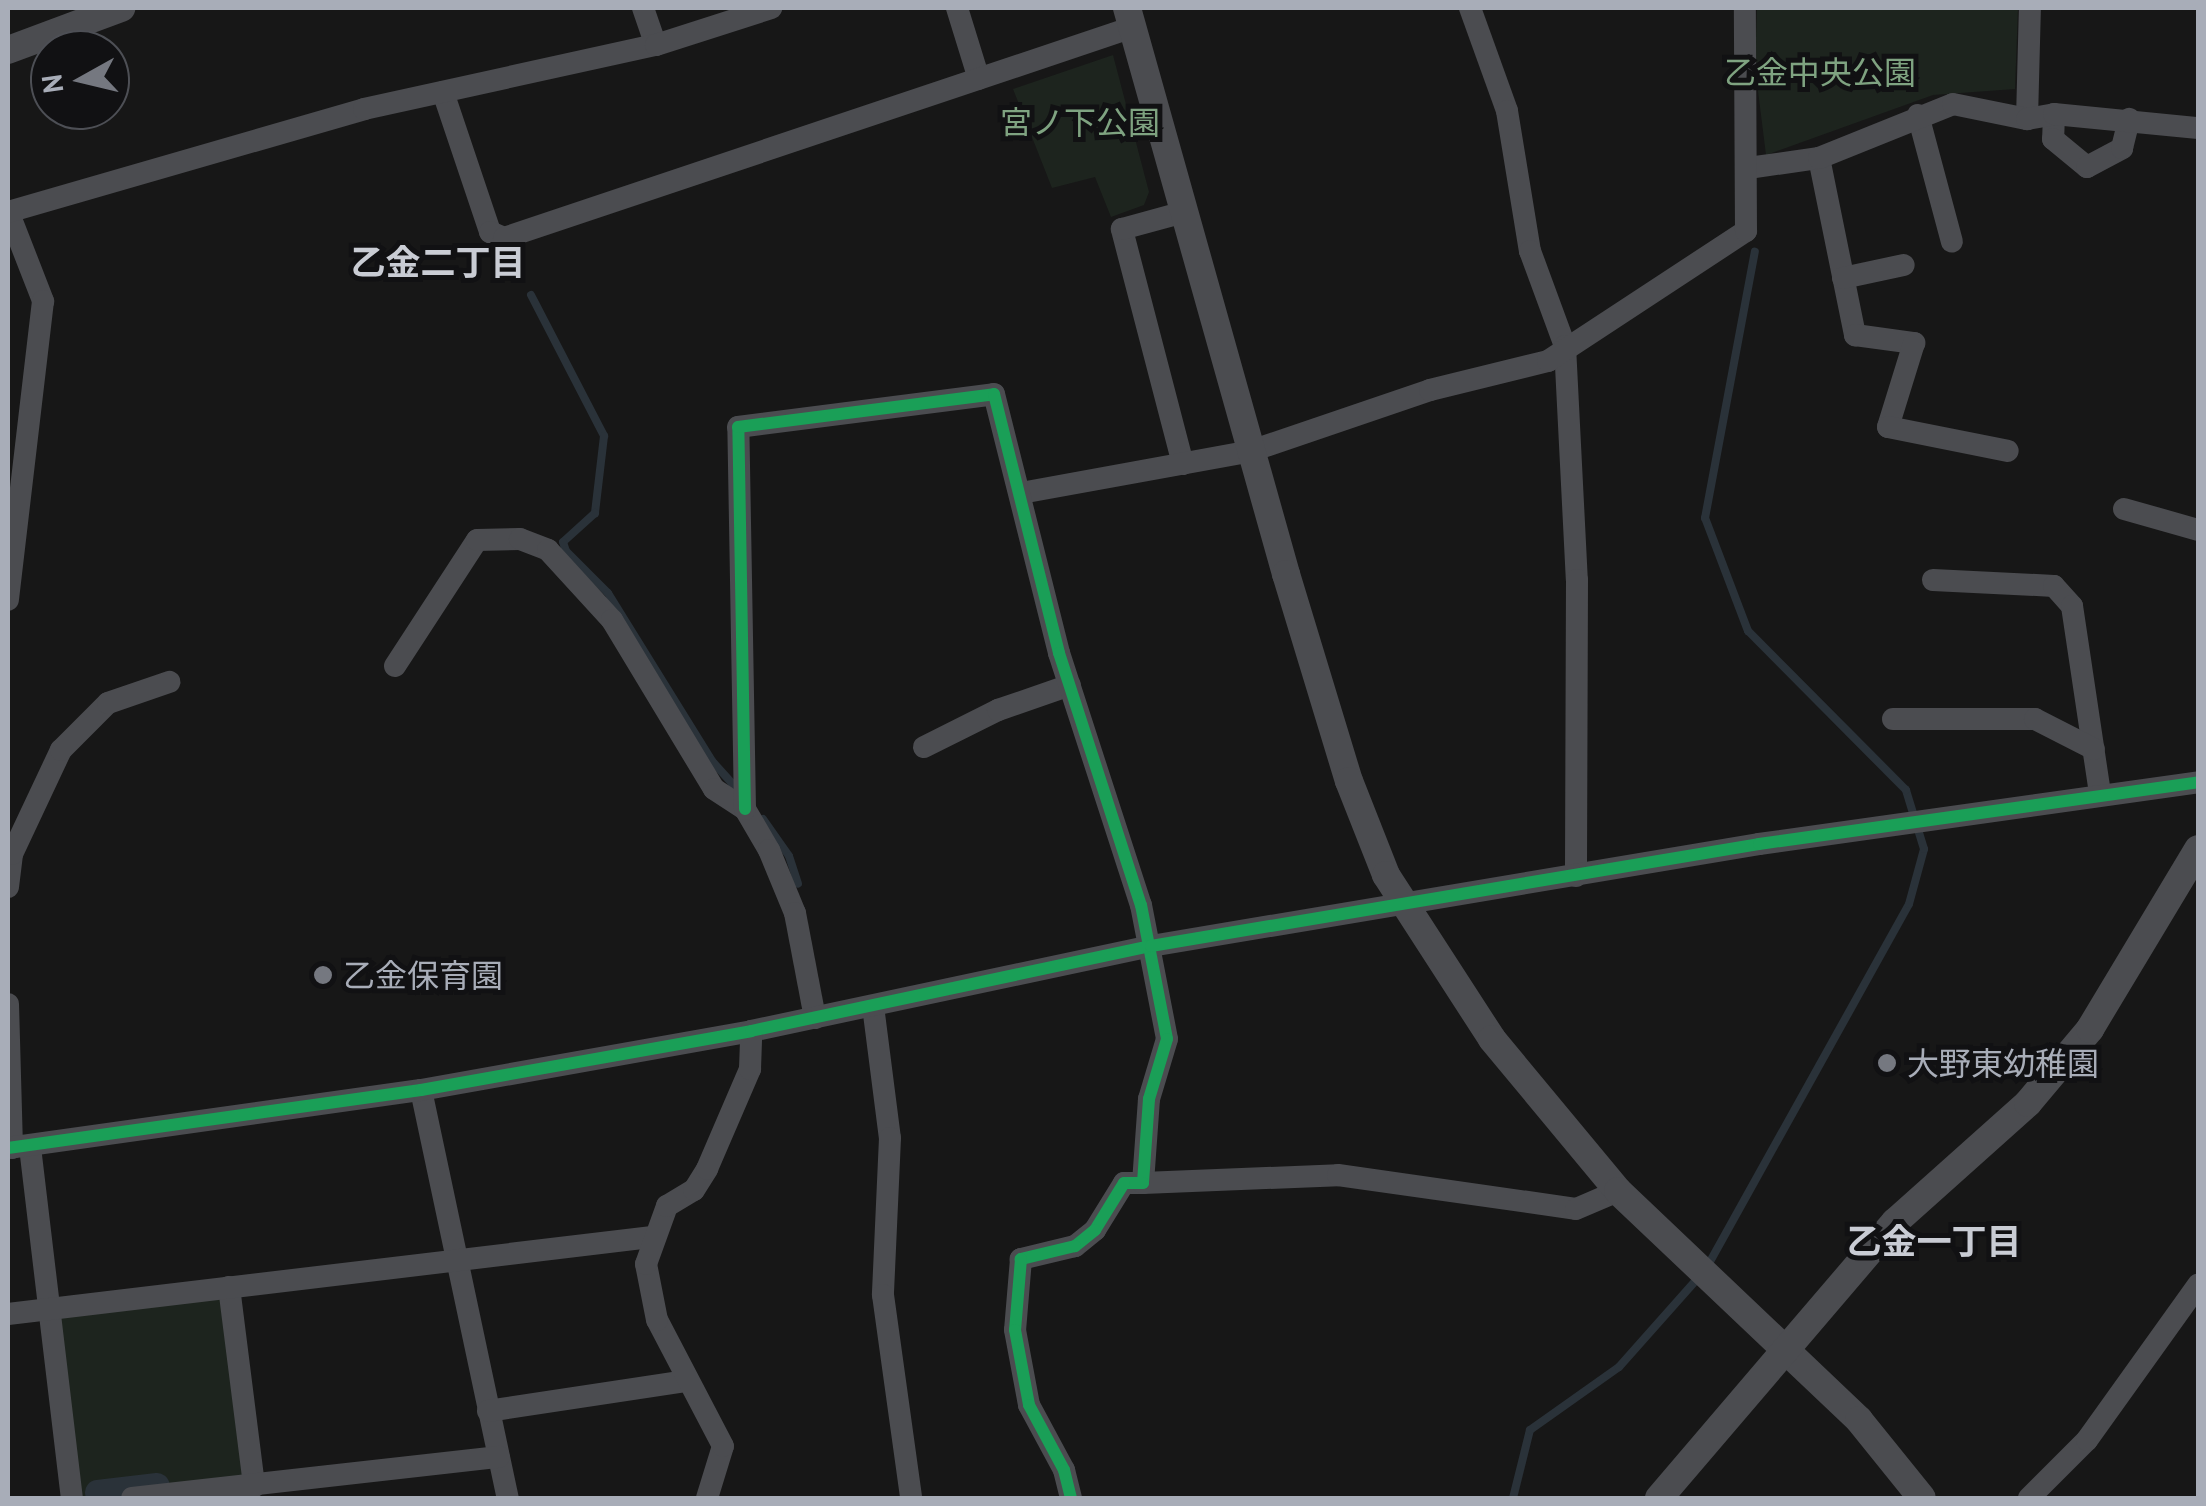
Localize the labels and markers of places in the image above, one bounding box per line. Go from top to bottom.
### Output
place label: 乙金保育園 [343,956,503,994]
marker: 乙金保育園 [312,964,334,986]
place label: 大野東幼稚園 [1907,1044,2099,1082]
marker: 大野東幼稚園 [1876,1052,1898,1074]

